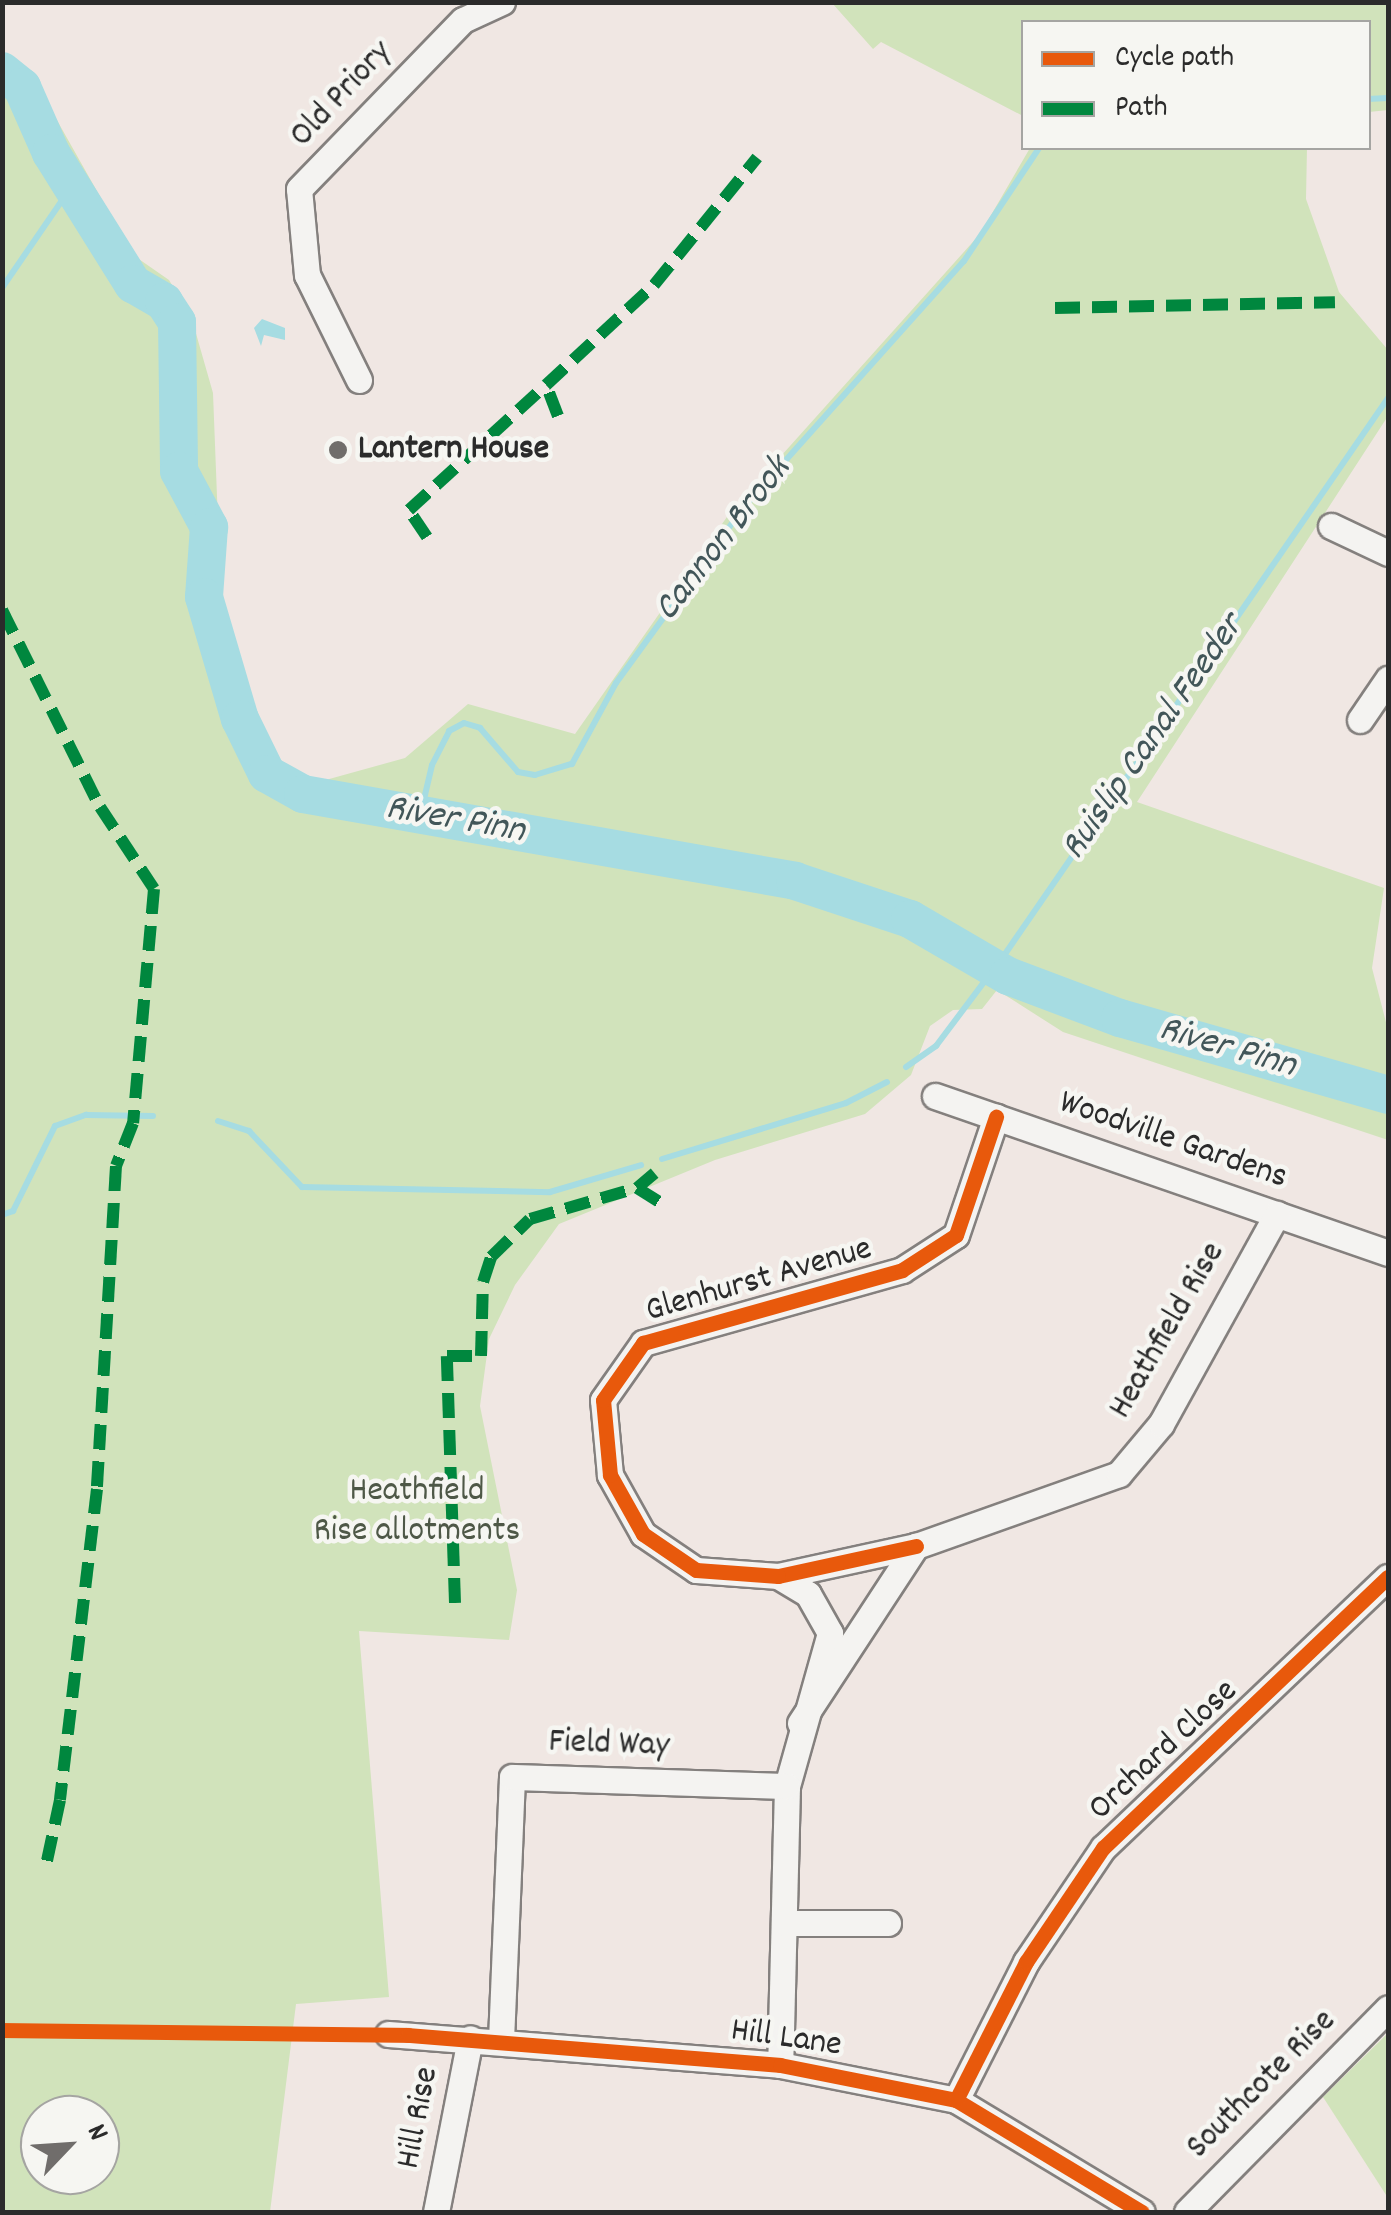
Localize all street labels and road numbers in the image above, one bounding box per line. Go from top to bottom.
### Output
street label: Old Priory [282,33,402,157]
street label: Woodville Gardens [1053,1082,1293,1200]
street label: Glenhurst Avenue [641,1229,877,1333]
street label: Heathfield Rise [1101,1235,1235,1427]
street label: Orchard Close [1081,1671,1247,1831]
street label: Field Way [548,1722,670,1768]
street label: Southcote Rise [1178,2001,1346,2169]
street label: Hill Lane [728,2010,844,2068]
street label: Hill Rise [389,2064,449,2172]

